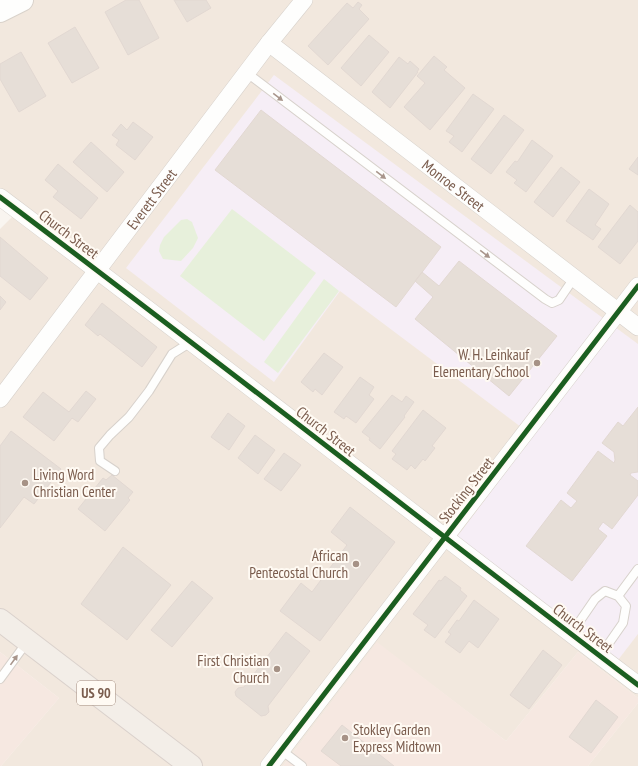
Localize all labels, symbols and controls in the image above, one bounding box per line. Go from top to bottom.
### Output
one-way arrow [272,93,283,101]
street label: Monroe Street [419,155,489,215]
street label: Everett Street [122,165,180,233]
one-way arrow [376,171,387,180]
street label: Church Street [35,205,103,263]
one-way arrow [480,250,490,258]
place label: W. H. Leinkauf Elementary School [433,345,530,381]
marker: W. H. Leinkauf Elementary School [532,358,542,368]
street label: Church Street [292,402,360,460]
street label: Stocking Street [434,453,498,527]
place label: Living Word Christian Center [33,465,116,501]
marker: Living Word Christian Center [20,478,30,488]
place label: African Pentecostal Church [249,546,348,582]
marker: African Pentecostal Church [351,559,361,569]
street label: Church Street [549,599,617,657]
place label: First Christian Church [197,651,269,687]
one-way arrow [10,654,18,665]
marker: First Christian Church [272,664,282,674]
road number: US 90 [77,681,115,705]
place label: Stokley Garden Express Midtown [353,720,441,756]
marker: Stokley Garden Express Midtown [340,733,350,743]

